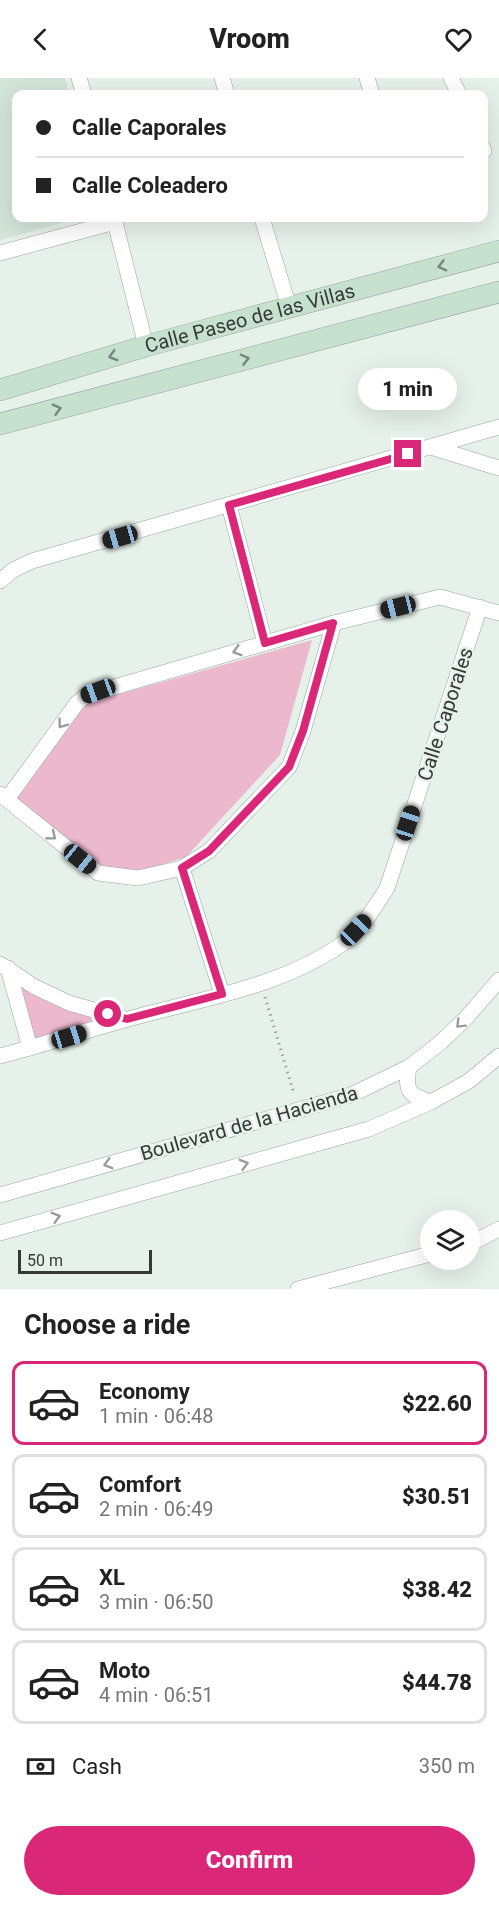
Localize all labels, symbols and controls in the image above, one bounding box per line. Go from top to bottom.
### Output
icon: back [24,23,57,56]
text: Vroom [209,23,290,55]
icon: heart [442,23,475,56]
text: Calle Caporales [72,115,227,140]
text: Calle Coleadero [72,173,228,198]
one-way arrow [438,259,448,271]
street label: Calle Paseo de las Villas [142,278,357,358]
one-way arrow [108,349,119,361]
one-way arrow [239,354,250,366]
callout: 1 min [358,367,458,409]
text: 1 min [382,377,433,401]
one-way arrow [51,404,61,416]
route end [394,440,421,467]
car [100,523,140,551]
car [378,594,418,620]
one-way arrow [232,644,243,656]
street label: Calle Caporales [412,644,478,784]
car [78,676,118,706]
one-way arrow [58,717,69,728]
car [394,803,422,843]
one-way arrow [45,829,56,840]
car [60,841,100,877]
car [337,911,375,949]
route start [94,1000,121,1027]
one-way arrow [457,1016,468,1027]
car [49,1023,89,1051]
street label: Boulevard de la Hacienda [137,1080,361,1166]
one-way arrow [103,1157,114,1169]
one-way arrow [238,1159,249,1171]
map controls [420,1210,480,1270]
button: layers [420,1210,480,1270]
one-way arrow [50,1212,61,1224]
scale bar [18,1247,152,1274]
text: 50 m [27,1251,63,1270]
text: Choose a ride [24,1309,190,1341]
icon: car [27,1376,81,1430]
text: Economy [99,1379,190,1404]
text: $22.60 [402,1391,472,1416]
text: 1 min · 06:48 [99,1404,214,1428]
icon: car [27,1469,81,1523]
text: Comfort [99,1472,181,1497]
text: $30.51 [402,1484,472,1509]
text: 2 min · 06:49 [99,1497,214,1521]
icon: car [27,1562,81,1616]
text: XL [99,1565,125,1590]
text: $38.42 [402,1577,472,1602]
text: 3 min · 06:50 [99,1590,214,1614]
icon: car [27,1655,81,1709]
text: Moto [99,1658,150,1683]
text: $44.78 [402,1670,472,1695]
text: 4 min · 06:51 [99,1683,214,1707]
icon: cash [24,1750,57,1783]
text: Cash [72,1754,122,1779]
text: 350 m [419,1754,475,1778]
button: Confirm [24,1826,475,1895]

